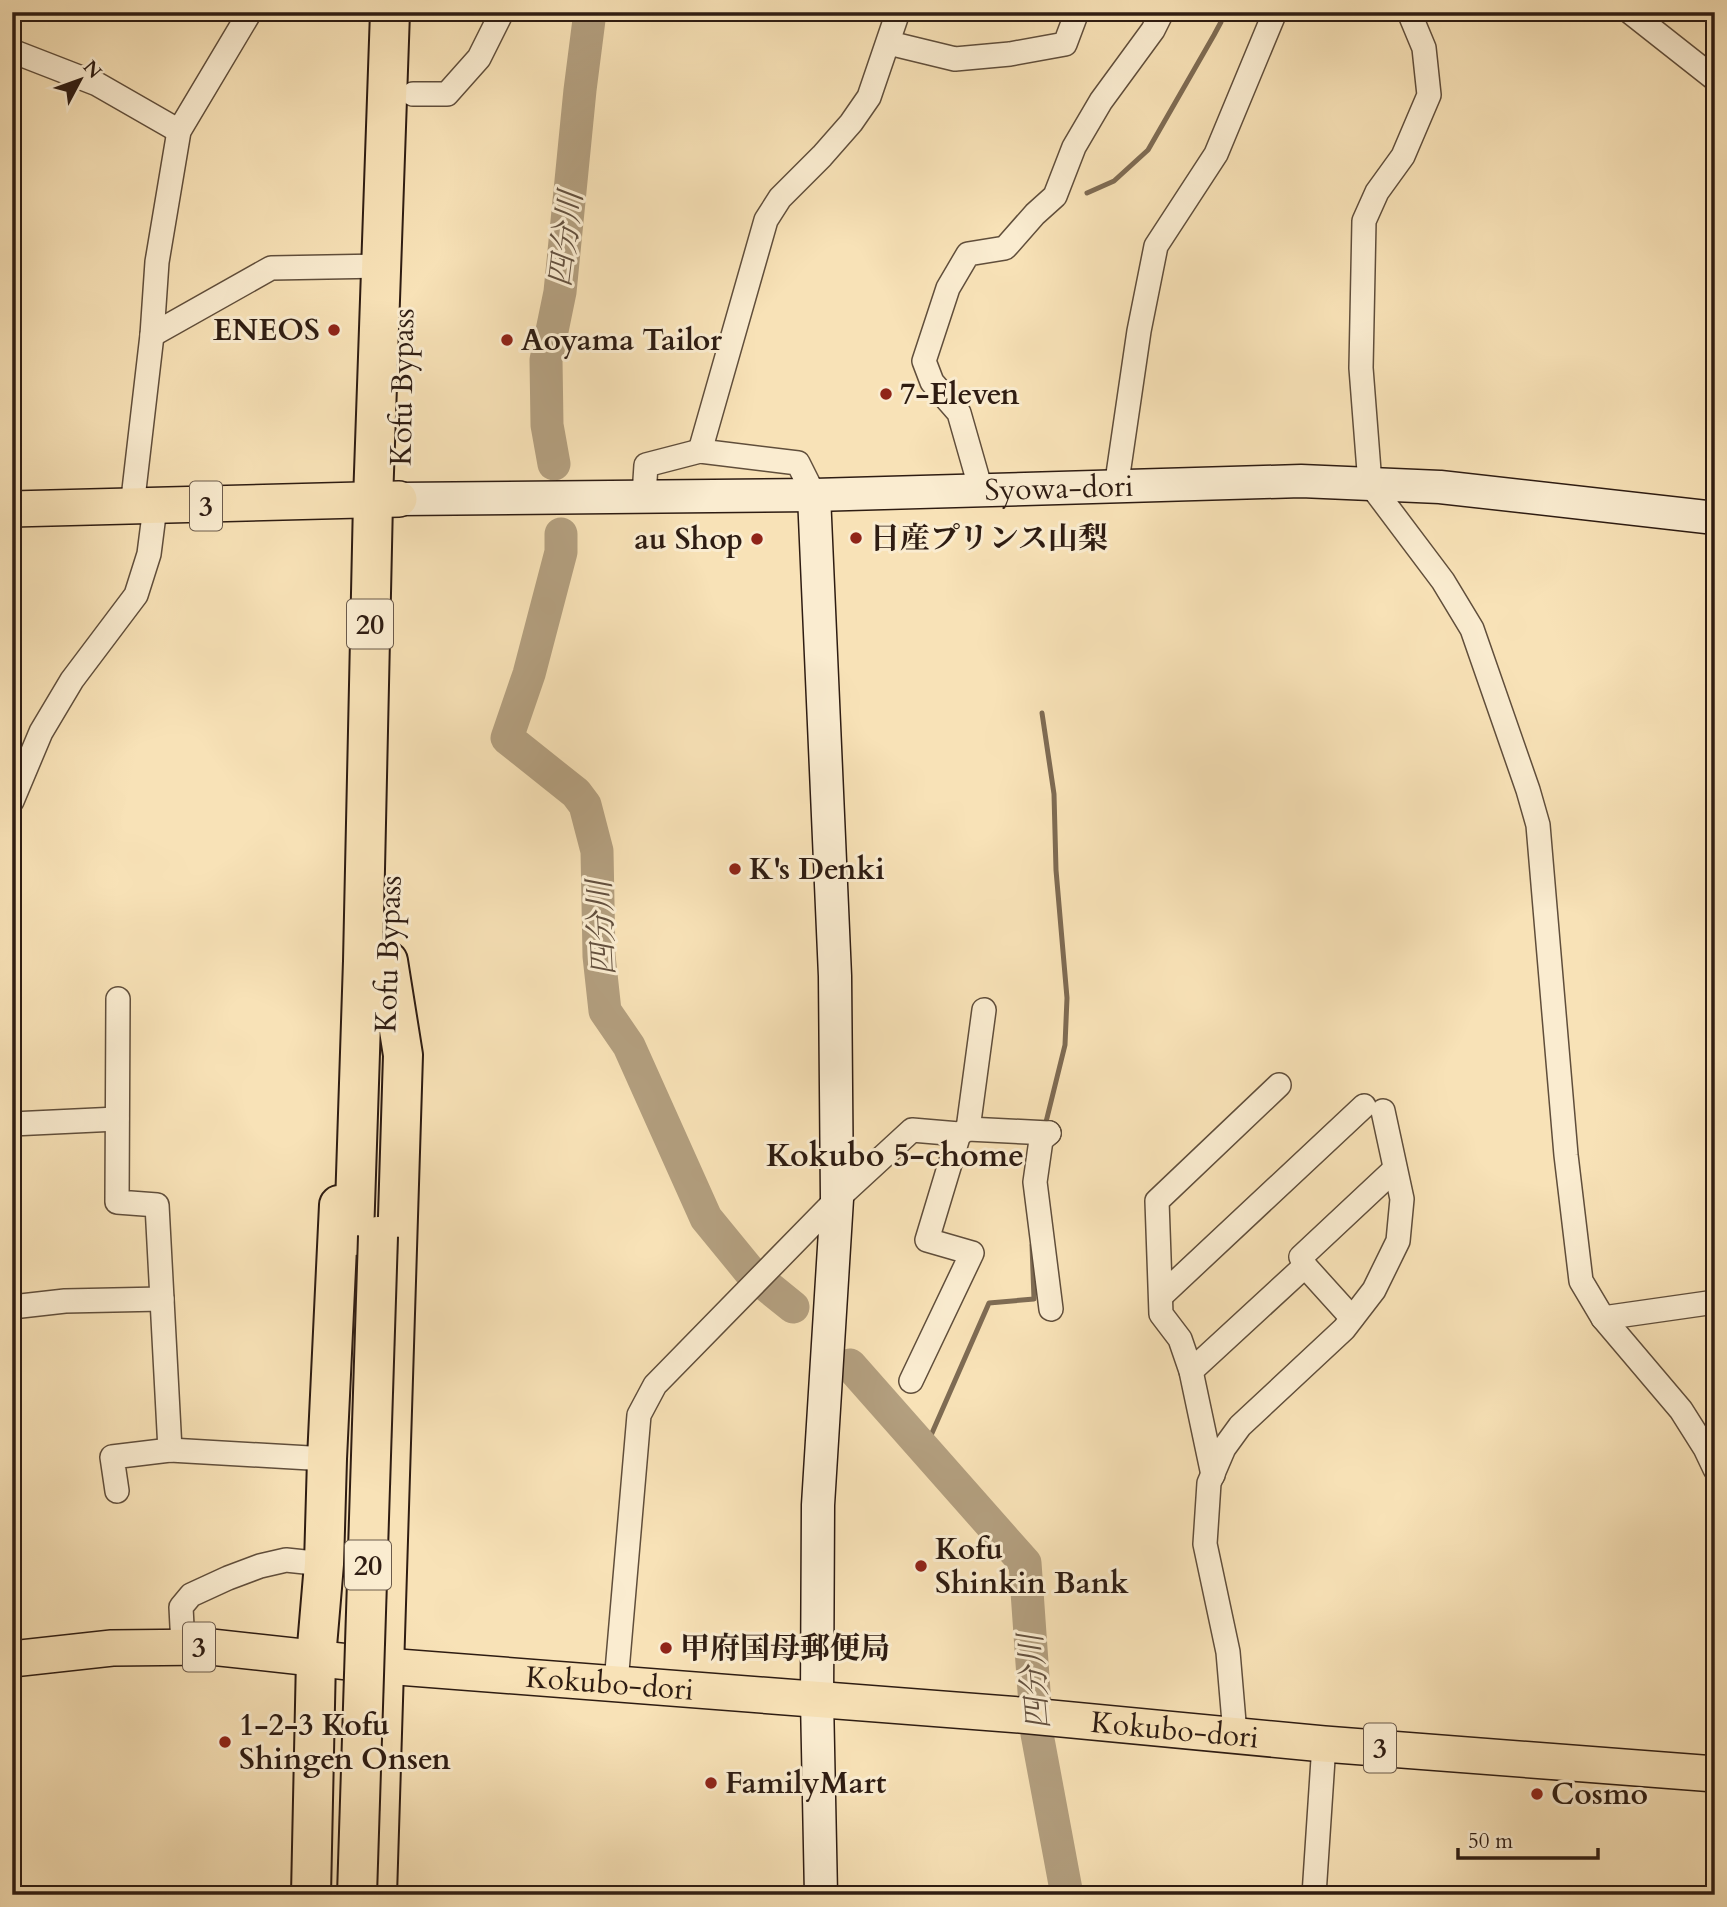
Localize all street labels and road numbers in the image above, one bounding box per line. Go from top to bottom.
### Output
street label: Kofu Bypass [381,308,424,466]
street label: Syowa-dori [984,466,1134,511]
road number: 3 [190,482,222,530]
road number: 20 [347,600,393,648]
street label: Kofu Bypass [365,875,412,1033]
road number: 20 [345,1540,391,1590]
road number: 3 [183,1622,215,1672]
street label: Kokubo-dori [524,1657,695,1711]
street label: Kokubo-dori [1089,1702,1260,1759]
road number: 3 [1364,1724,1396,1772]

